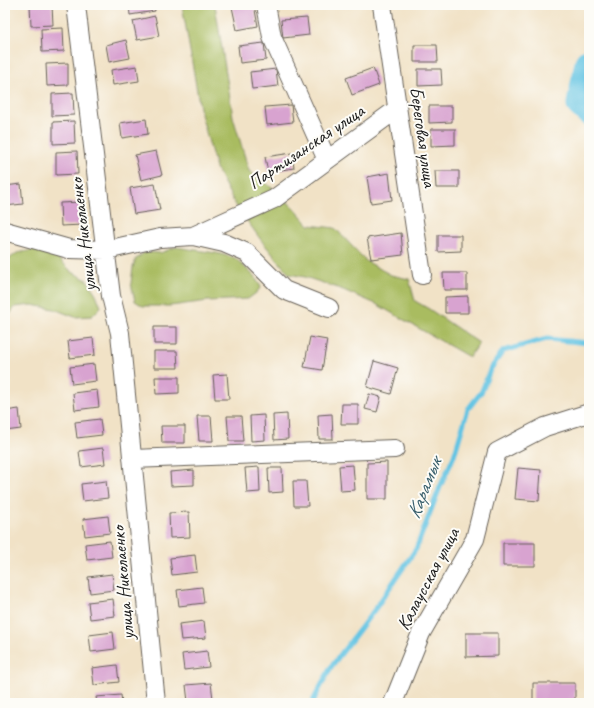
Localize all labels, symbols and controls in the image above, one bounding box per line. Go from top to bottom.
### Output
street label: Береговая улица [404,85,442,190]
street label: Партизанская улица [243,98,370,195]
street label: улица Николаенко [64,175,102,294]
water label: Карамык [401,451,449,522]
street label: улица Николаенко [106,523,140,642]
street label: Калаусская улица [391,523,466,634]

